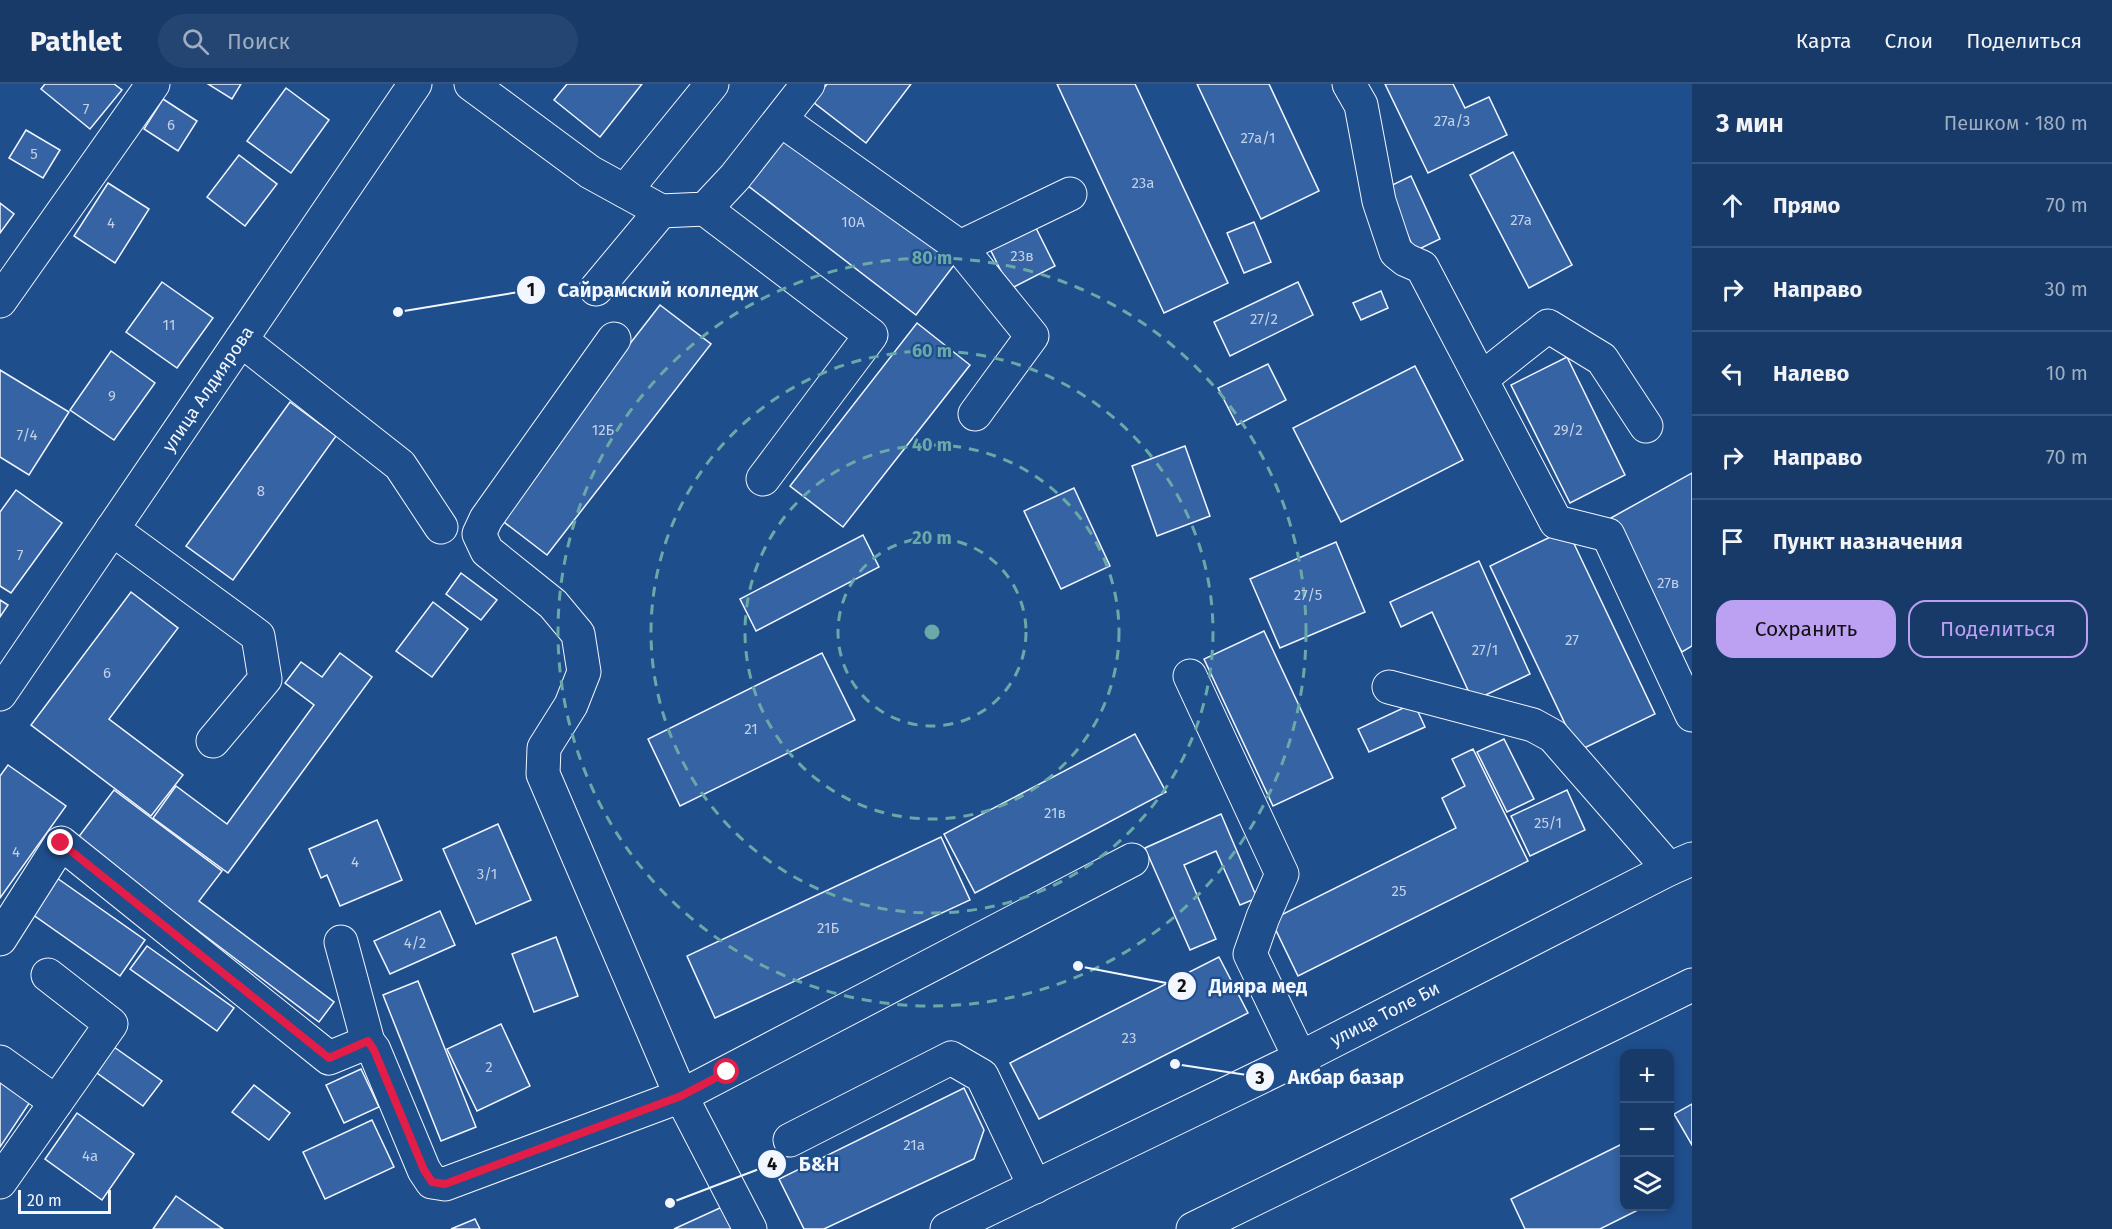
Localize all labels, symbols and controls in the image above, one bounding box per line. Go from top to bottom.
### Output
search box [158,14,578,68]
text: Pathlet [30,25,122,58]
icon: search [179,25,212,58]
text: Поиск [227,28,290,55]
text: Карта [1796,28,1852,54]
text: Слои [1885,28,1933,54]
text: Поделиться [1966,28,2082,54]
house number: 7 [83,100,90,118]
text: 3 мин [1716,108,1784,139]
text: Пешком · 180 m [1944,111,2088,135]
house number: 27а/3 [1434,112,1470,130]
house number: 6 [167,116,175,134]
house number: 27а/1 [1240,129,1276,147]
house number: 5 [30,145,38,163]
house number: 23а [1132,174,1155,192]
icon: ahead [1716,189,1749,222]
text: Прямо [1773,192,1840,219]
text: 70 m [2046,193,2088,217]
house number: 27а [1510,211,1532,229]
house number: 10А [841,213,865,231]
house number: 4 [107,214,115,232]
text: 80 m [912,247,952,269]
house number: 23в [1010,247,1034,265]
callout: Сайрамский колледж [516,271,771,309]
icon: right [1716,273,1749,306]
text: Направо [1773,276,1862,303]
text: 30 m [2044,277,2088,301]
text: Сайрамский колледж [557,278,759,302]
text: 1 [527,279,535,301]
house number: 27/2 [1250,310,1278,328]
house number: 11 [163,316,175,334]
street label: улица Алдиярова [158,322,258,456]
text: 60 m [912,340,952,362]
icon: left [1716,357,1749,390]
text: Налево [1773,360,1849,387]
text: 10 m [2046,361,2088,385]
house number: 9 [108,387,116,405]
house number: 12Б [592,421,615,439]
house number: 29/2 [1553,421,1583,439]
house number: 7/4 [16,426,38,444]
text: 40 m [912,434,952,456]
icon: right [1716,441,1749,474]
text: Направо [1773,444,1862,471]
text: 70 m [2046,445,2088,469]
house number: 8 [257,482,265,500]
icon: arrive [1716,525,1749,558]
text: 20 m [912,527,952,549]
text: Пункт назначения [1773,528,1963,555]
house number: 7 [17,546,24,564]
house number: 27в [1657,574,1679,592]
house number: 27/5 [1294,586,1322,604]
button: Сохранить [1716,600,1896,658]
button: Поделиться [1908,600,2088,658]
centre of rings [922,622,942,642]
house number: 27 [1565,631,1579,649]
house number: 27/1 [1472,641,1498,659]
house number: 6 [103,664,111,682]
house number: 21 [744,720,758,738]
house number: 21в [1044,804,1066,822]
house number: 25/1 [1534,814,1562,832]
route end [47,829,73,855]
house number: 4 [12,843,20,861]
house number: 4 [351,853,359,871]
house number: 3/1 [477,865,497,883]
house number: 25 [1392,882,1406,900]
house number: 21Б [817,919,839,937]
house number: 4/2 [404,934,426,952]
callout: Дияра мед [1167,967,1319,1005]
text: Дияра мед [1208,974,1307,998]
text: 2 [1177,975,1187,997]
street label: улица Толе Би [1327,977,1443,1051]
house number: 23 [1122,1029,1136,1047]
map controls [1620,1049,1674,1211]
button: + [1620,1049,1674,1103]
house number: 2 [485,1058,493,1076]
route start [713,1058,739,1084]
callout: Акбар базар [1245,1058,1416,1096]
text: Акбар базар [1287,1065,1404,1089]
text: 3 [1254,1067,1265,1089]
button: − [1620,1103,1674,1157]
house number: 21а [903,1136,925,1154]
callout: Б&Н [757,1145,851,1183]
house number: 4а [82,1147,98,1165]
text: Б&Н [799,1152,839,1176]
text: 4 [767,1153,777,1175]
button: layers [1620,1157,1674,1211]
scale bar [18,1187,111,1214]
text: 20 m [27,1191,62,1210]

